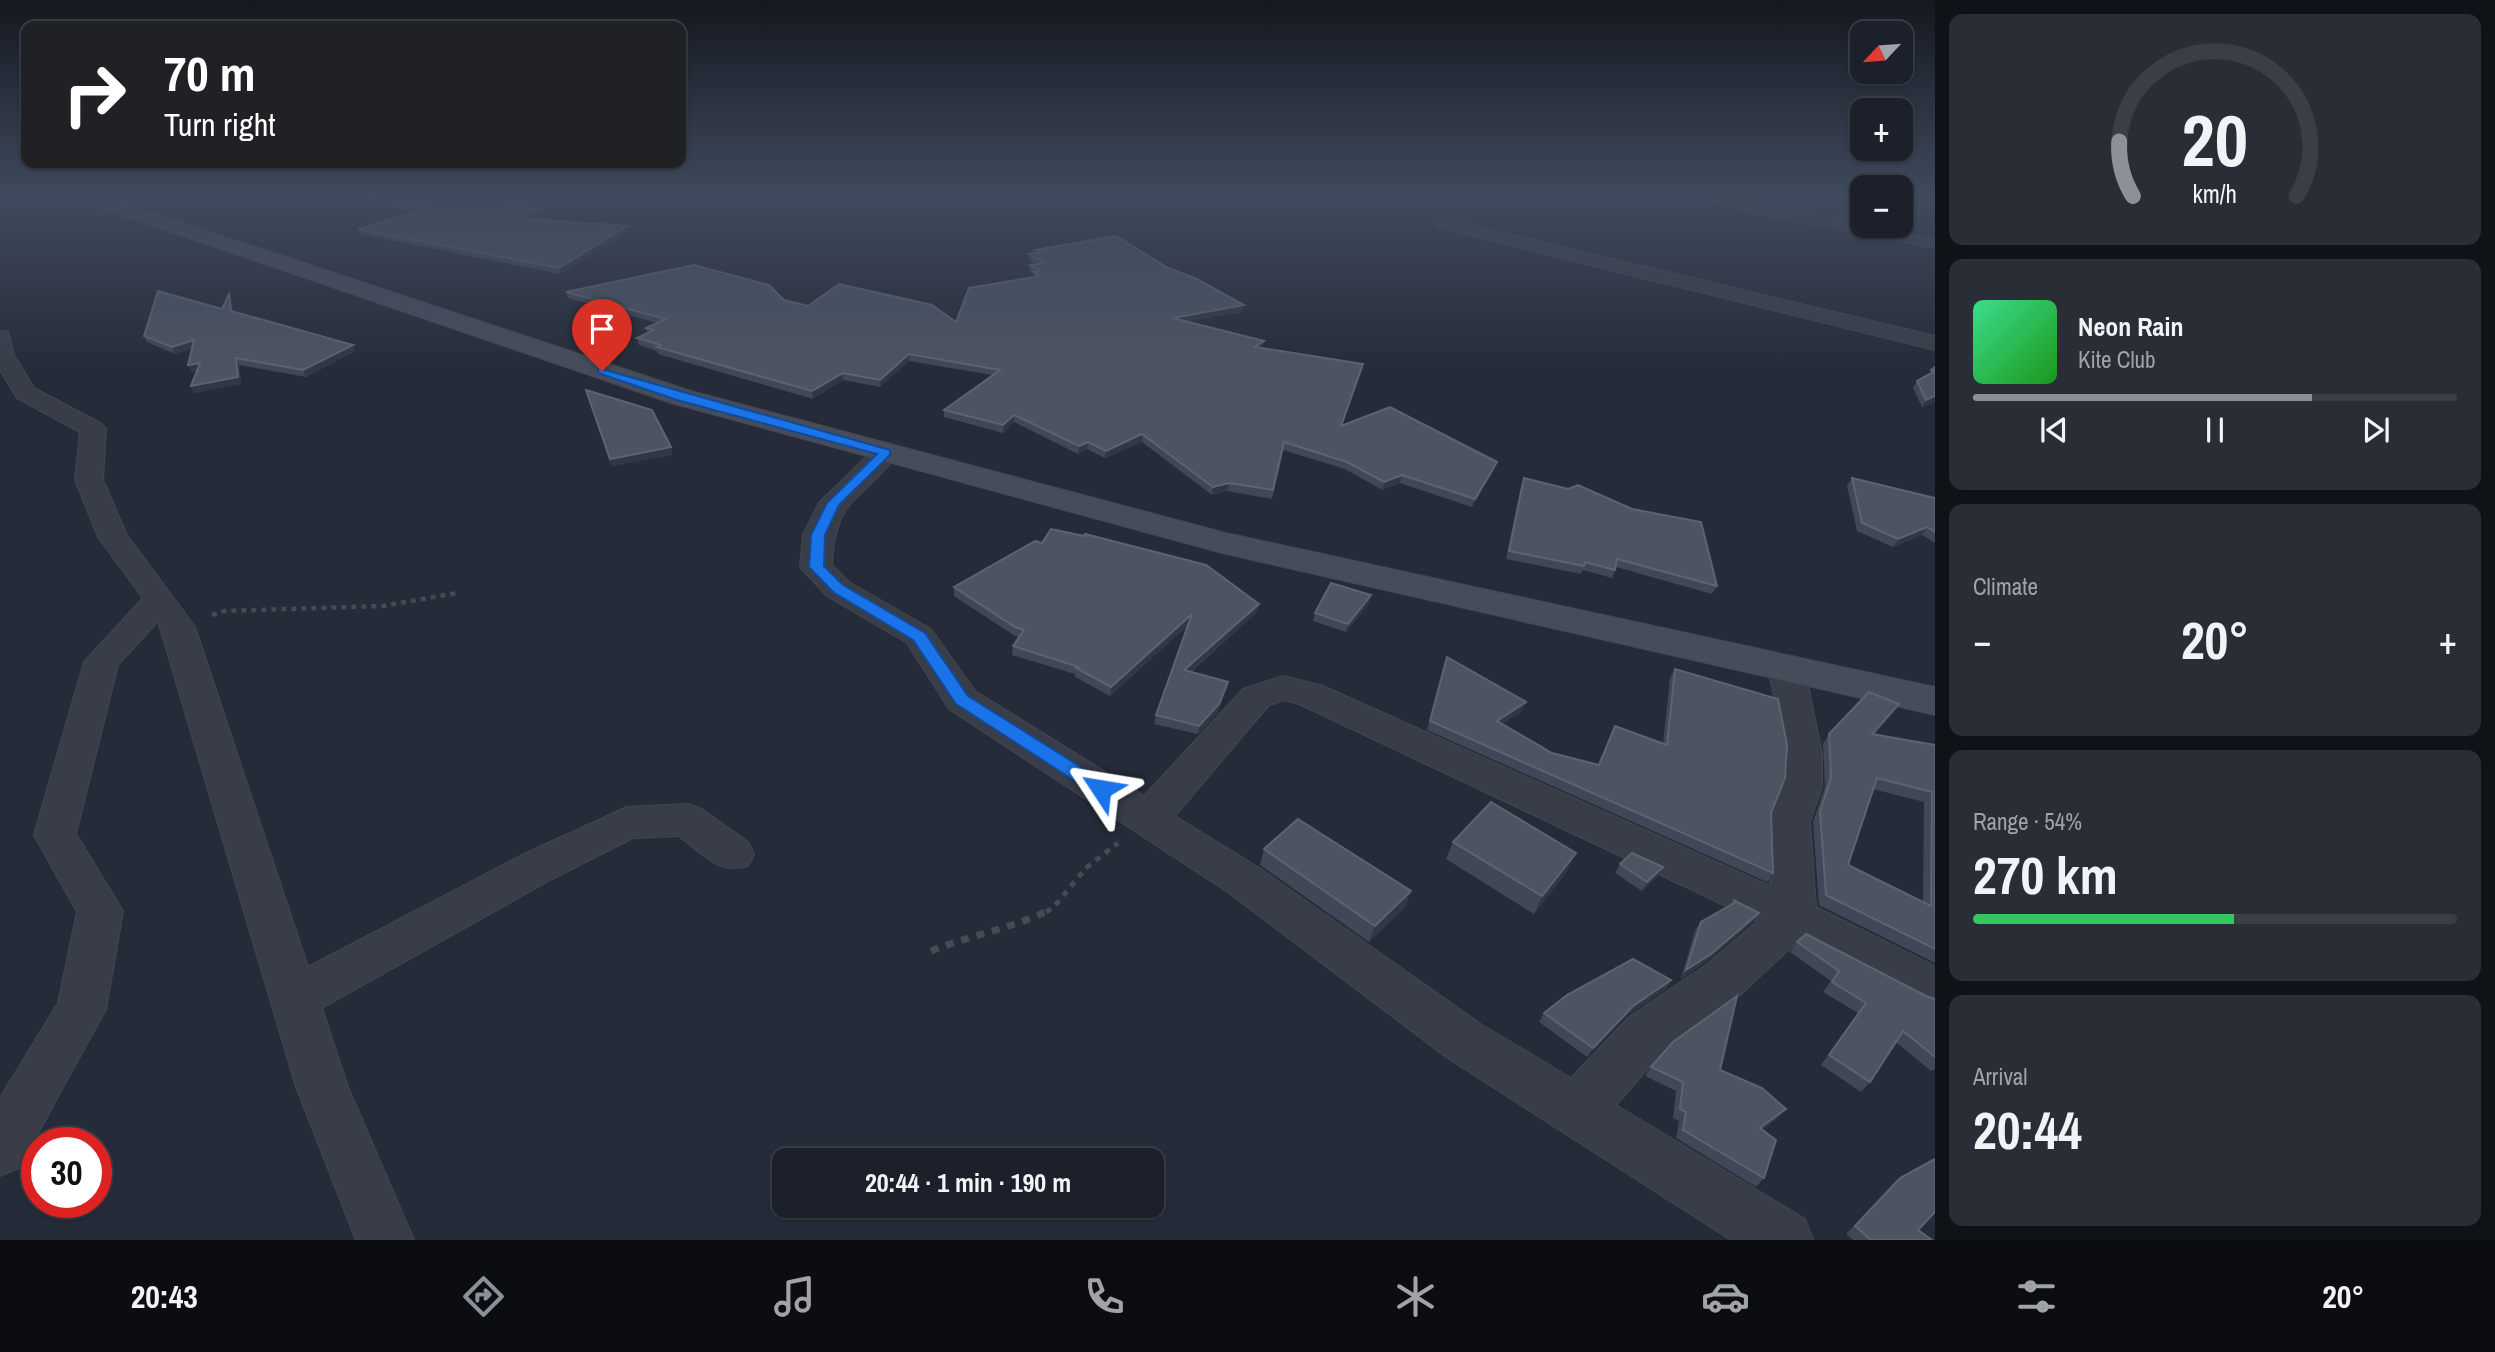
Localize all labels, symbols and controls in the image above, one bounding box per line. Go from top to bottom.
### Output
north arrow [1850,21,1913,84]
map controls [1850,21,1913,238]
text: 70 m [164,40,256,106]
icon: right [49,49,140,140]
text: 20 [2182,91,2248,189]
button: + [1850,98,1913,161]
text: Turn right [164,103,276,146]
button: − [1850,175,1913,238]
text: km/h [2193,176,2237,210]
pin [572,299,632,371]
text: Neon Rain [2078,309,2183,344]
icon: arrive [583,310,621,348]
text: Kite Club [2078,344,2156,375]
icon: previous [2035,411,2073,449]
icon: pause [2196,411,2234,449]
icon: next [2357,411,2395,449]
text: Climate [1973,571,2038,602]
text: 20° [2181,605,2249,675]
text: − [1973,615,1991,666]
text: + [2439,615,2457,666]
position arrow [1064,752,1138,826]
text: Range · 54% [1973,806,2082,837]
text: 270 km [1973,840,2118,910]
text: Arrival [1973,1061,2028,1092]
text: 20:44 [1973,1095,2082,1165]
speed limit sign: 30 [21,1127,112,1218]
text: 20:44 · 1 min · 190 m [865,1165,1071,1200]
icon: directions [459,1272,508,1321]
icon: music [770,1272,819,1321]
icon: phone [1080,1272,1129,1321]
icon: climate [1391,1272,1440,1321]
icon: car [1701,1272,1750,1321]
icon: filters [2012,1272,2061,1321]
text: 20:43 [131,1275,198,1318]
text: 20° [2322,1275,2364,1318]

